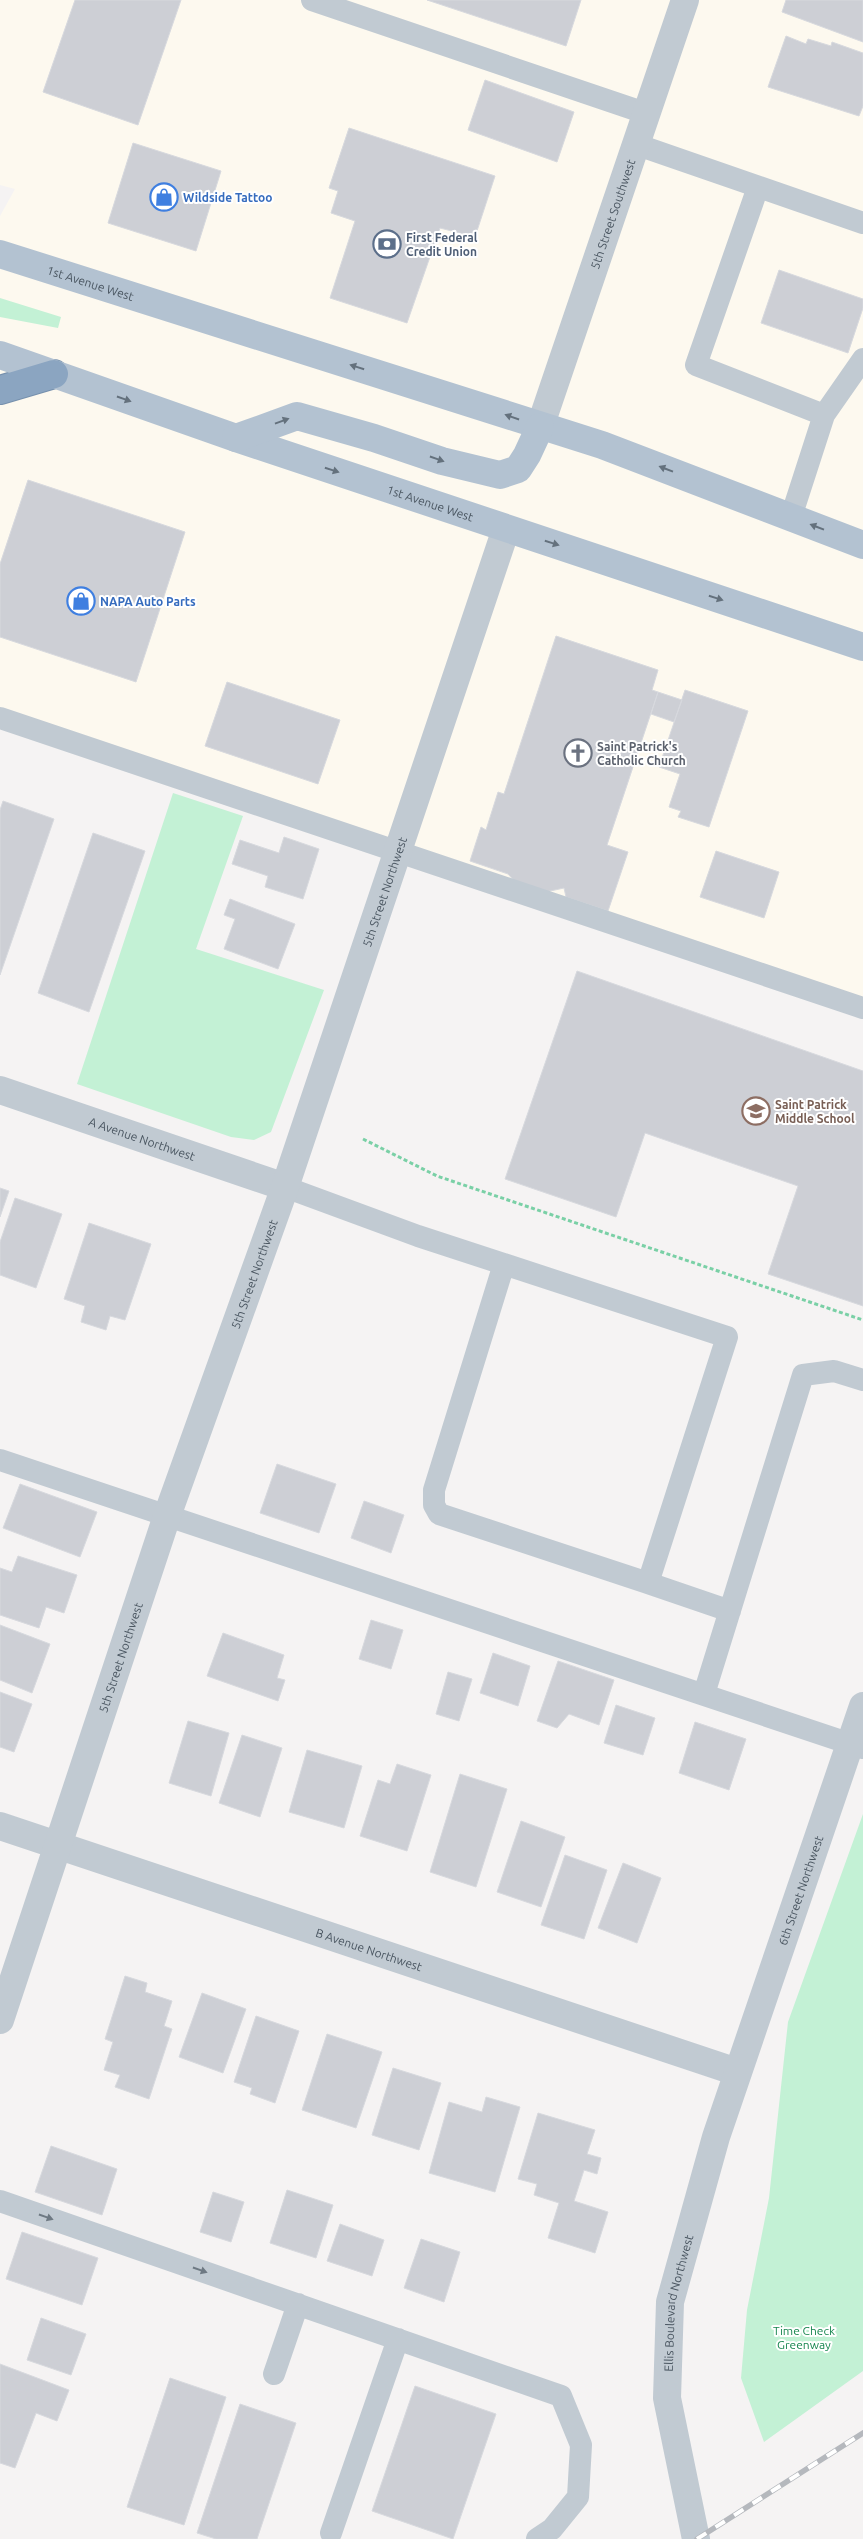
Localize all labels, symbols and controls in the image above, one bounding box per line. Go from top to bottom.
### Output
street label: 5th Street Southwest [588,157,637,270]
shop icon: Wildside Tattoo [149,182,179,212]
place label: Wildside Tattoo [183,191,272,204]
bank icon: First Federal Credit Union [372,229,402,259]
place label: First Federal Credit Union [406,231,478,258]
street label: 1st Avenue West [46,263,136,303]
one-way arrow [350,363,365,371]
one-way arrow [116,396,131,403]
one-way arrow [504,413,519,421]
one-way arrow [275,417,290,425]
one-way arrow [430,456,445,464]
one-way arrow [658,465,673,473]
one-way arrow [325,466,340,474]
street label: 1st Avenue West [385,482,475,523]
one-way arrow [810,523,825,531]
one-way arrow [545,540,560,548]
shop icon: NAPA Auto Parts [66,586,96,616]
one-way arrow [709,594,724,602]
place label: NAPA Auto Parts [100,595,196,608]
church icon: Saint Patrick's Catholic Church [563,738,593,768]
place label: Saint Patrick's Catholic Church [597,740,686,767]
street label: 5th Street Northwest [360,835,409,948]
school or university icon: Saint Patrick Middle School [741,1096,771,1126]
place label: Saint Patrick Middle School [775,1098,855,1125]
street label: A Avenue Northwest [87,1114,197,1163]
street label: 5th Street Northwest [228,1217,279,1330]
street label: 5th Street Northwest [96,1600,144,1714]
street label: 6th Street Northwest [775,1833,825,1947]
street label: B Avenue Northwest [314,1925,424,1973]
one-way arrow [39,2213,54,2221]
street label: Ellis Boulevard Northwest [661,2233,695,2372]
one-way arrow [192,2267,207,2275]
park label: Time Check Greenway [773,2324,835,2351]

